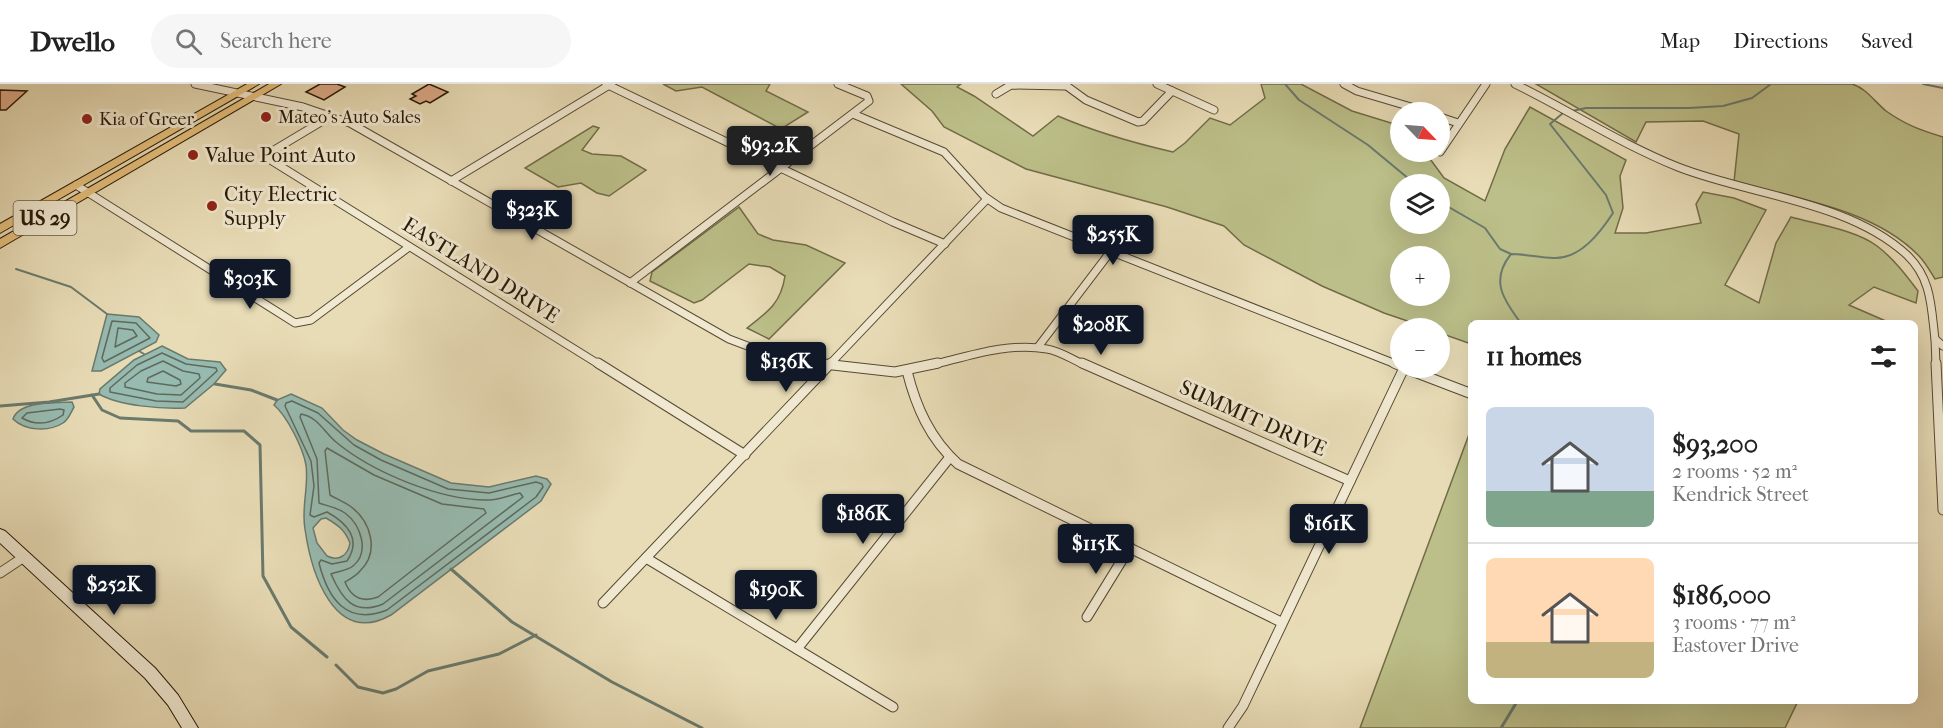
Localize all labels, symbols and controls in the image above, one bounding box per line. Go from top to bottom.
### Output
search box [151,14,571,68]
text: Dwello [30,25,115,58]
icon: search [172,25,205,58]
text: Search here [220,28,332,54]
text: Map [1660,29,1700,53]
text: Directions [1733,29,1828,53]
text: Saved [1861,29,1913,53]
north arrow [1390,102,1450,162]
map controls [1390,102,1450,378]
place label: Mateo's Auto Sales [278,107,421,128]
place label: Kia of Greer [99,109,194,130]
marker: Mateo's Auto Sales [259,110,273,124]
marker: Kia of Greer [80,112,94,126]
pin: $93.2K [721,126,819,177]
text: $93.2K [741,134,799,157]
place label: Value Point Auto [204,143,356,167]
marker: Value Point Auto [186,148,200,162]
button: layers [1390,174,1450,234]
place label: City Electric Supply [224,182,337,230]
pin: $323K [490,190,574,241]
text: $323K [506,198,558,221]
marker: City Electric Supply [205,199,219,213]
road number: US 29 [14,201,76,235]
street label: EASTLAND DRIVE [398,212,564,328]
pin: $255K [1071,215,1155,266]
text: $255K [1086,223,1140,246]
button: + [1390,246,1450,306]
pin: $303K [208,259,292,310]
text: $303K [224,267,277,290]
pin: $208K [1059,305,1143,356]
text: $208K [1073,313,1129,336]
button: − [1390,318,1450,378]
icon: filters [1867,340,1900,373]
text: 11 homes [1486,341,1582,372]
pin: $136K [744,342,828,393]
text: $136K [760,350,812,373]
street label: SUMMIT DRIVE [1176,375,1330,461]
text: $93,200 [1672,429,1758,460]
icon: home [1534,431,1606,503]
text: 2 rooms · 52 m² [1672,460,1797,483]
text: Kendrick Street [1672,483,1809,506]
pin: $186K [821,494,905,545]
text: $186K [836,502,890,525]
pin: $161K [1287,504,1371,555]
text: $161K [1304,512,1354,535]
pin: $115K [1054,524,1138,575]
text: $115K [1072,532,1120,555]
pin: $252K [72,565,156,616]
pin: $190K [734,570,818,621]
text: $252K [87,573,141,596]
text: $190K [749,578,803,601]
text: $186,000 [1672,580,1771,611]
icon: home [1534,582,1606,654]
text: 3 rooms · 77 m² [1672,611,1796,634]
text: Eastover Drive [1672,634,1799,657]

